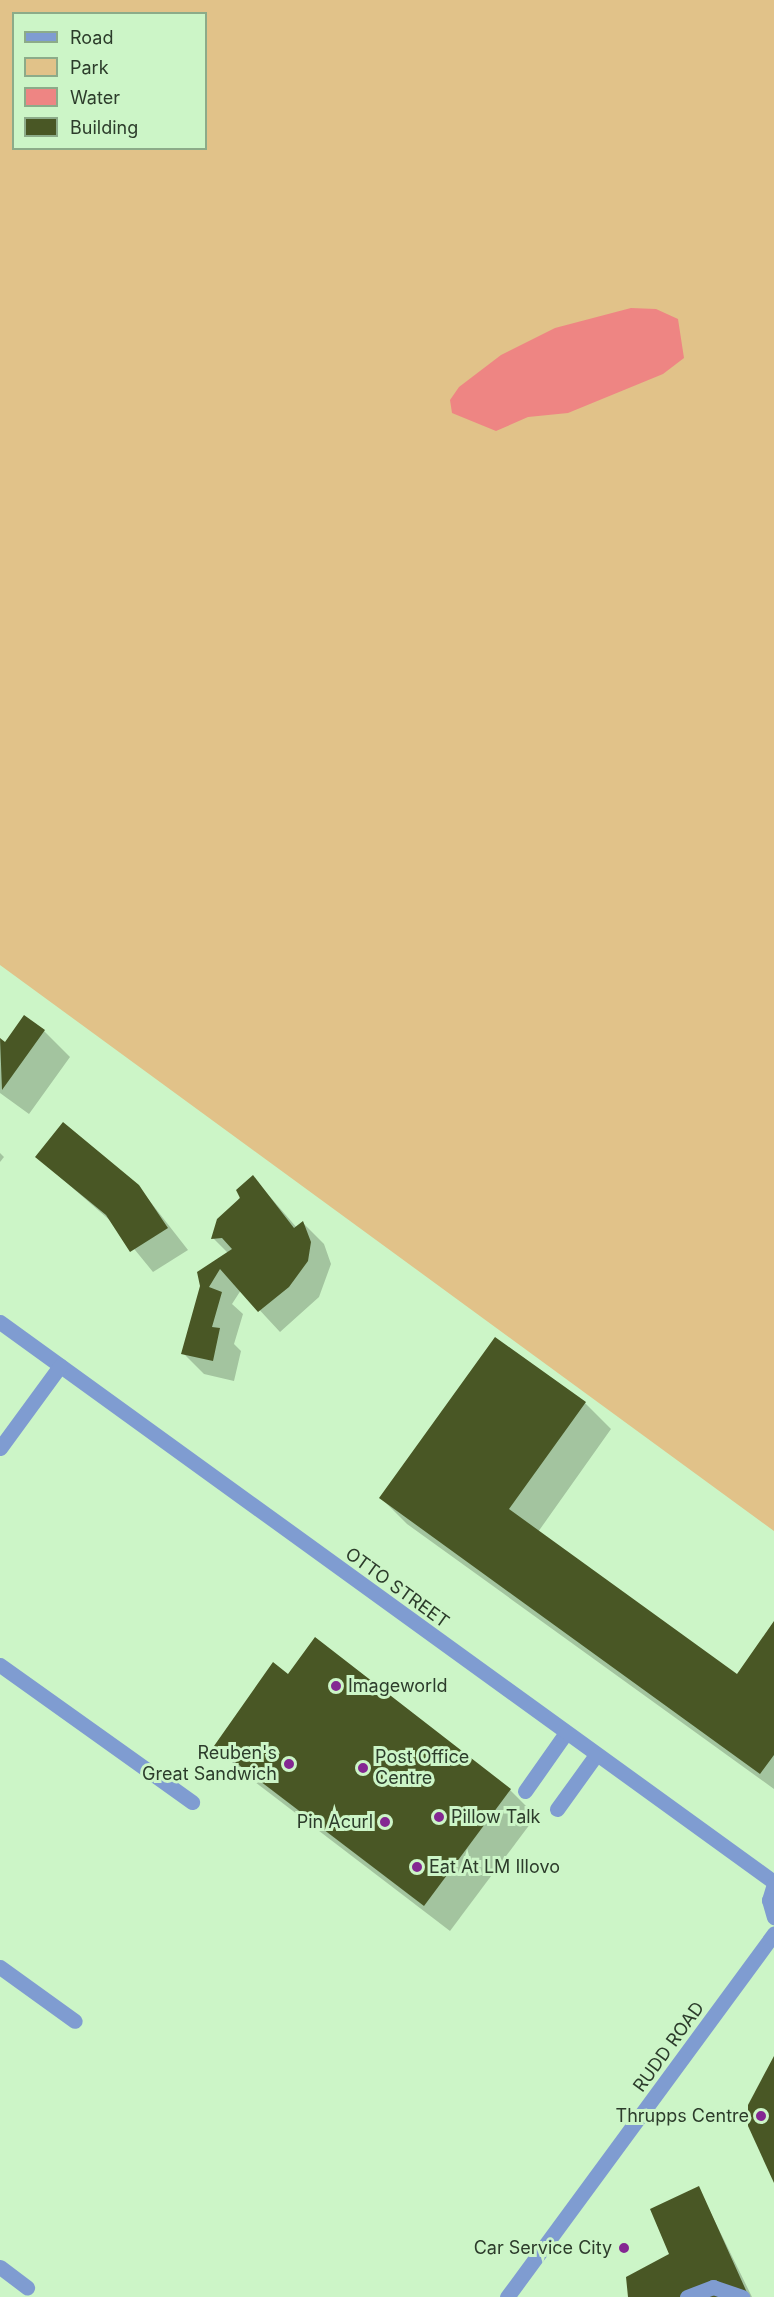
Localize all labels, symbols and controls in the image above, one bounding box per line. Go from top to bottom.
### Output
legend [12,12,207,150]
text: Road [70,27,113,48]
text: Park [70,57,109,78]
text: Water [70,87,120,108]
text: Building [70,117,138,138]
street label: OTTO STREET [341,1543,453,1633]
place label: Imageworld [348,1675,448,1697]
marker: Imageworld [329,1679,343,1693]
place label: Reuben's Great Sandwich [142,1743,277,1786]
place label: Post Office Centre [375,1747,469,1790]
marker: Reuben's Great Sandwich [282,1757,296,1771]
marker: Post Office Centre [356,1761,370,1775]
place label: Pillow Talk [451,1806,540,1828]
marker: Pillow Talk [432,1810,446,1824]
place label: Pin Acurl [297,1811,373,1833]
marker: Pin Acurl [378,1815,392,1829]
place label: Eat At LM Illovo [429,1856,560,1878]
marker: Eat At LM Illovo [410,1860,424,1874]
street label: RUDD ROAD [629,1998,709,2096]
place label: Thrupps Centre [616,2105,749,2127]
marker: Thrupps Centre [754,2109,768,2123]
place label: Car Service City [474,2237,612,2259]
marker: Car Service City [617,2241,631,2255]

